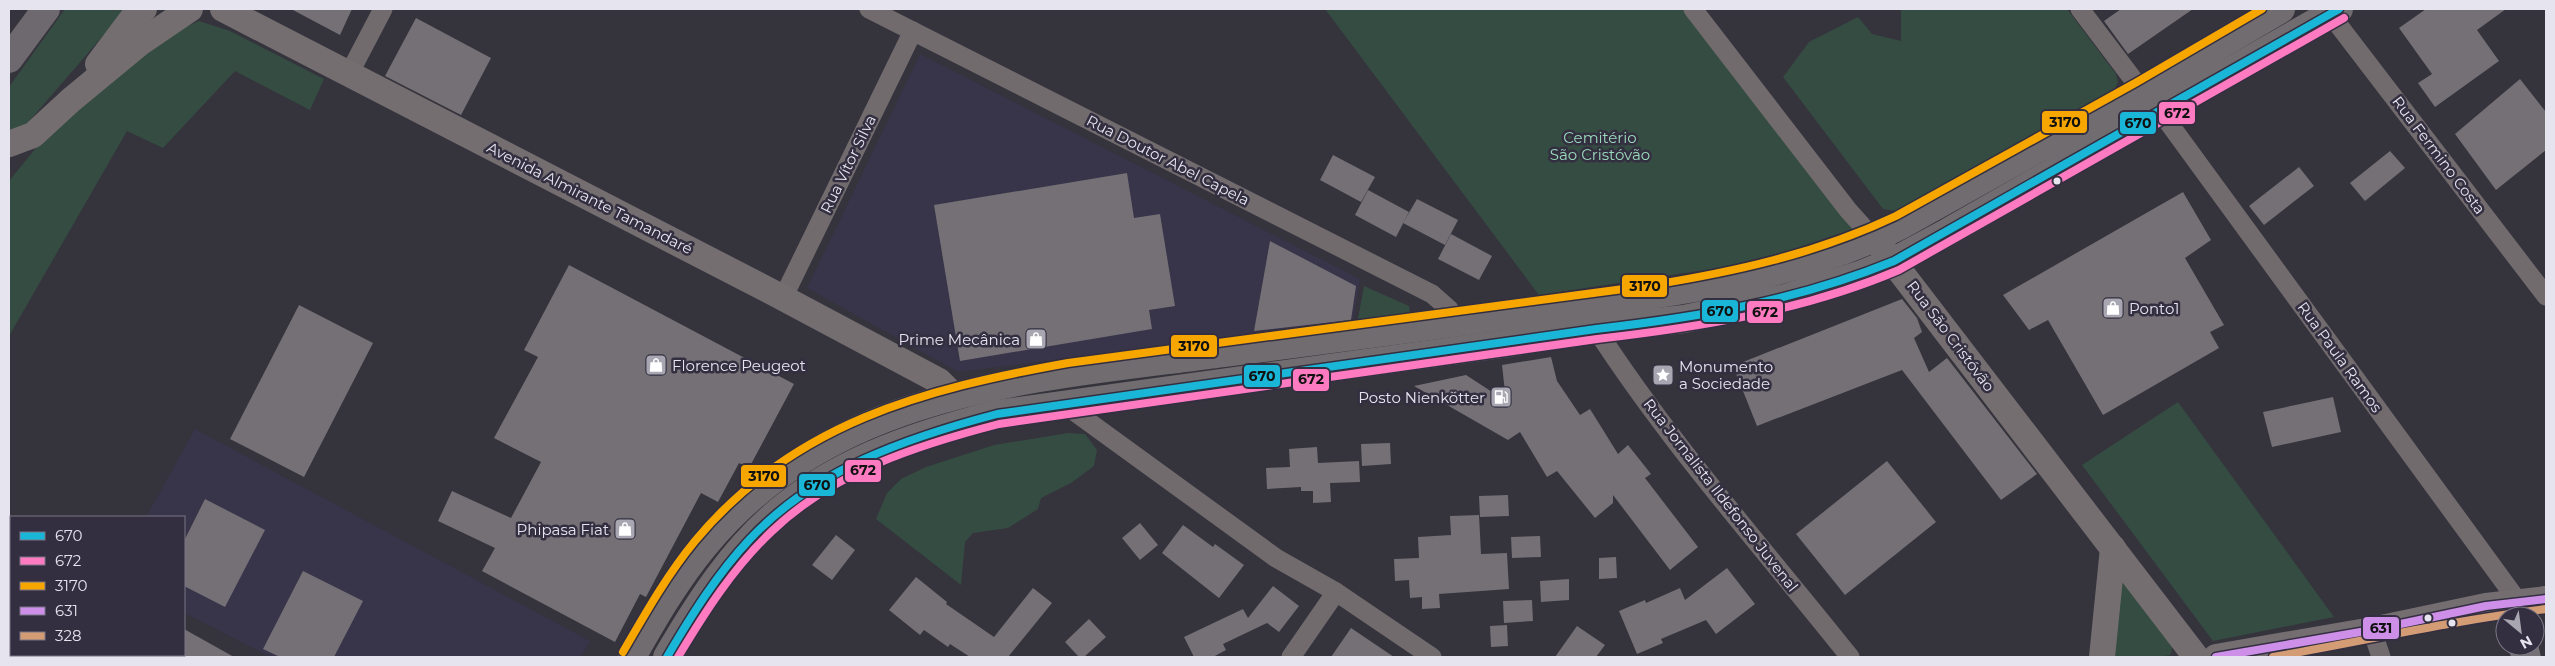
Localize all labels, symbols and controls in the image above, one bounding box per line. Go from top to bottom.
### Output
street label: Rua Fermino Costa [2388,92,2490,218]
line badge: 672 [2158,101,2196,125]
text: 672 [2164,104,2190,122]
line badge: 3170 [2041,110,2088,134]
street label: Rua Doutor Abel Capela [1083,111,1253,209]
line badge: 670 [2119,111,2157,135]
street label: Rua Vítor Silva [816,112,880,216]
text: 3170 [2048,113,2081,131]
text: 670 [2125,114,2151,132]
park label: Cemitério São Cristóvão [1550,128,1650,164]
street label: Avenida Almirante Tamandaré [484,138,696,258]
unlabelled marker [2052,176,2062,186]
line badge: 3170 [1621,274,1668,298]
text: 3170 [1628,277,1661,295]
street label: Rua São Cristóvão [1903,277,1999,395]
shop icon: Ponto1 [2101,296,2125,320]
street label: Rua Paula Ramos [2293,298,2387,416]
line badge: 670 [1701,299,1739,323]
place label: Ponto1 [2129,299,2179,318]
line badge: 672 [1746,300,1784,324]
text: 670 [1707,302,1733,320]
text: 672 [1752,303,1778,321]
shop icon: Prime Mecânica [1024,327,1048,351]
place label: Prime Mecânica [899,330,1020,349]
line badge: 3170 [1170,334,1218,358]
text: 3170 [1177,337,1210,355]
shop icon: Florence Peugeot [644,353,668,377]
place label: Florence Peugeot [672,356,806,375]
place label: Monumento a Sociedade [1679,357,1773,393]
place icon: Monumento a Sociedade [1651,363,1675,387]
line badge: 670 [1243,364,1281,388]
text: 670 [1249,367,1275,385]
line badge: 672 [1292,368,1330,392]
text: 672 [1298,370,1324,388]
fuel station icon: Posto Nienkötter [1489,385,1513,409]
place label: Posto Nienkötter [1358,388,1485,407]
street label: Rua Jornalista Ildefonso Juvenal [1640,395,1802,595]
line badge: 672 [844,459,882,483]
text: 672 [850,461,876,479]
line badge: 3170 [740,464,787,488]
text: 3170 [747,467,780,485]
line badge: 670 [798,473,836,497]
text: 670 [804,476,830,494]
legend [10,516,185,656]
shop icon: Phipasa Fiat [613,517,637,541]
place label: Phipasa Fiat [517,520,609,539]
text: 670 [55,526,83,545]
text: 672 [55,551,81,570]
text: 3170 [55,576,87,595]
text: 631 [55,601,78,620]
north arrow [2495,606,2545,656]
unlabelled marker [2423,613,2433,623]
line badge: 631 [2362,616,2400,640]
unlabelled marker [2447,618,2457,628]
text: 631 [2370,619,2392,637]
text: 328 [55,626,81,645]
text: N [2517,632,2536,653]

